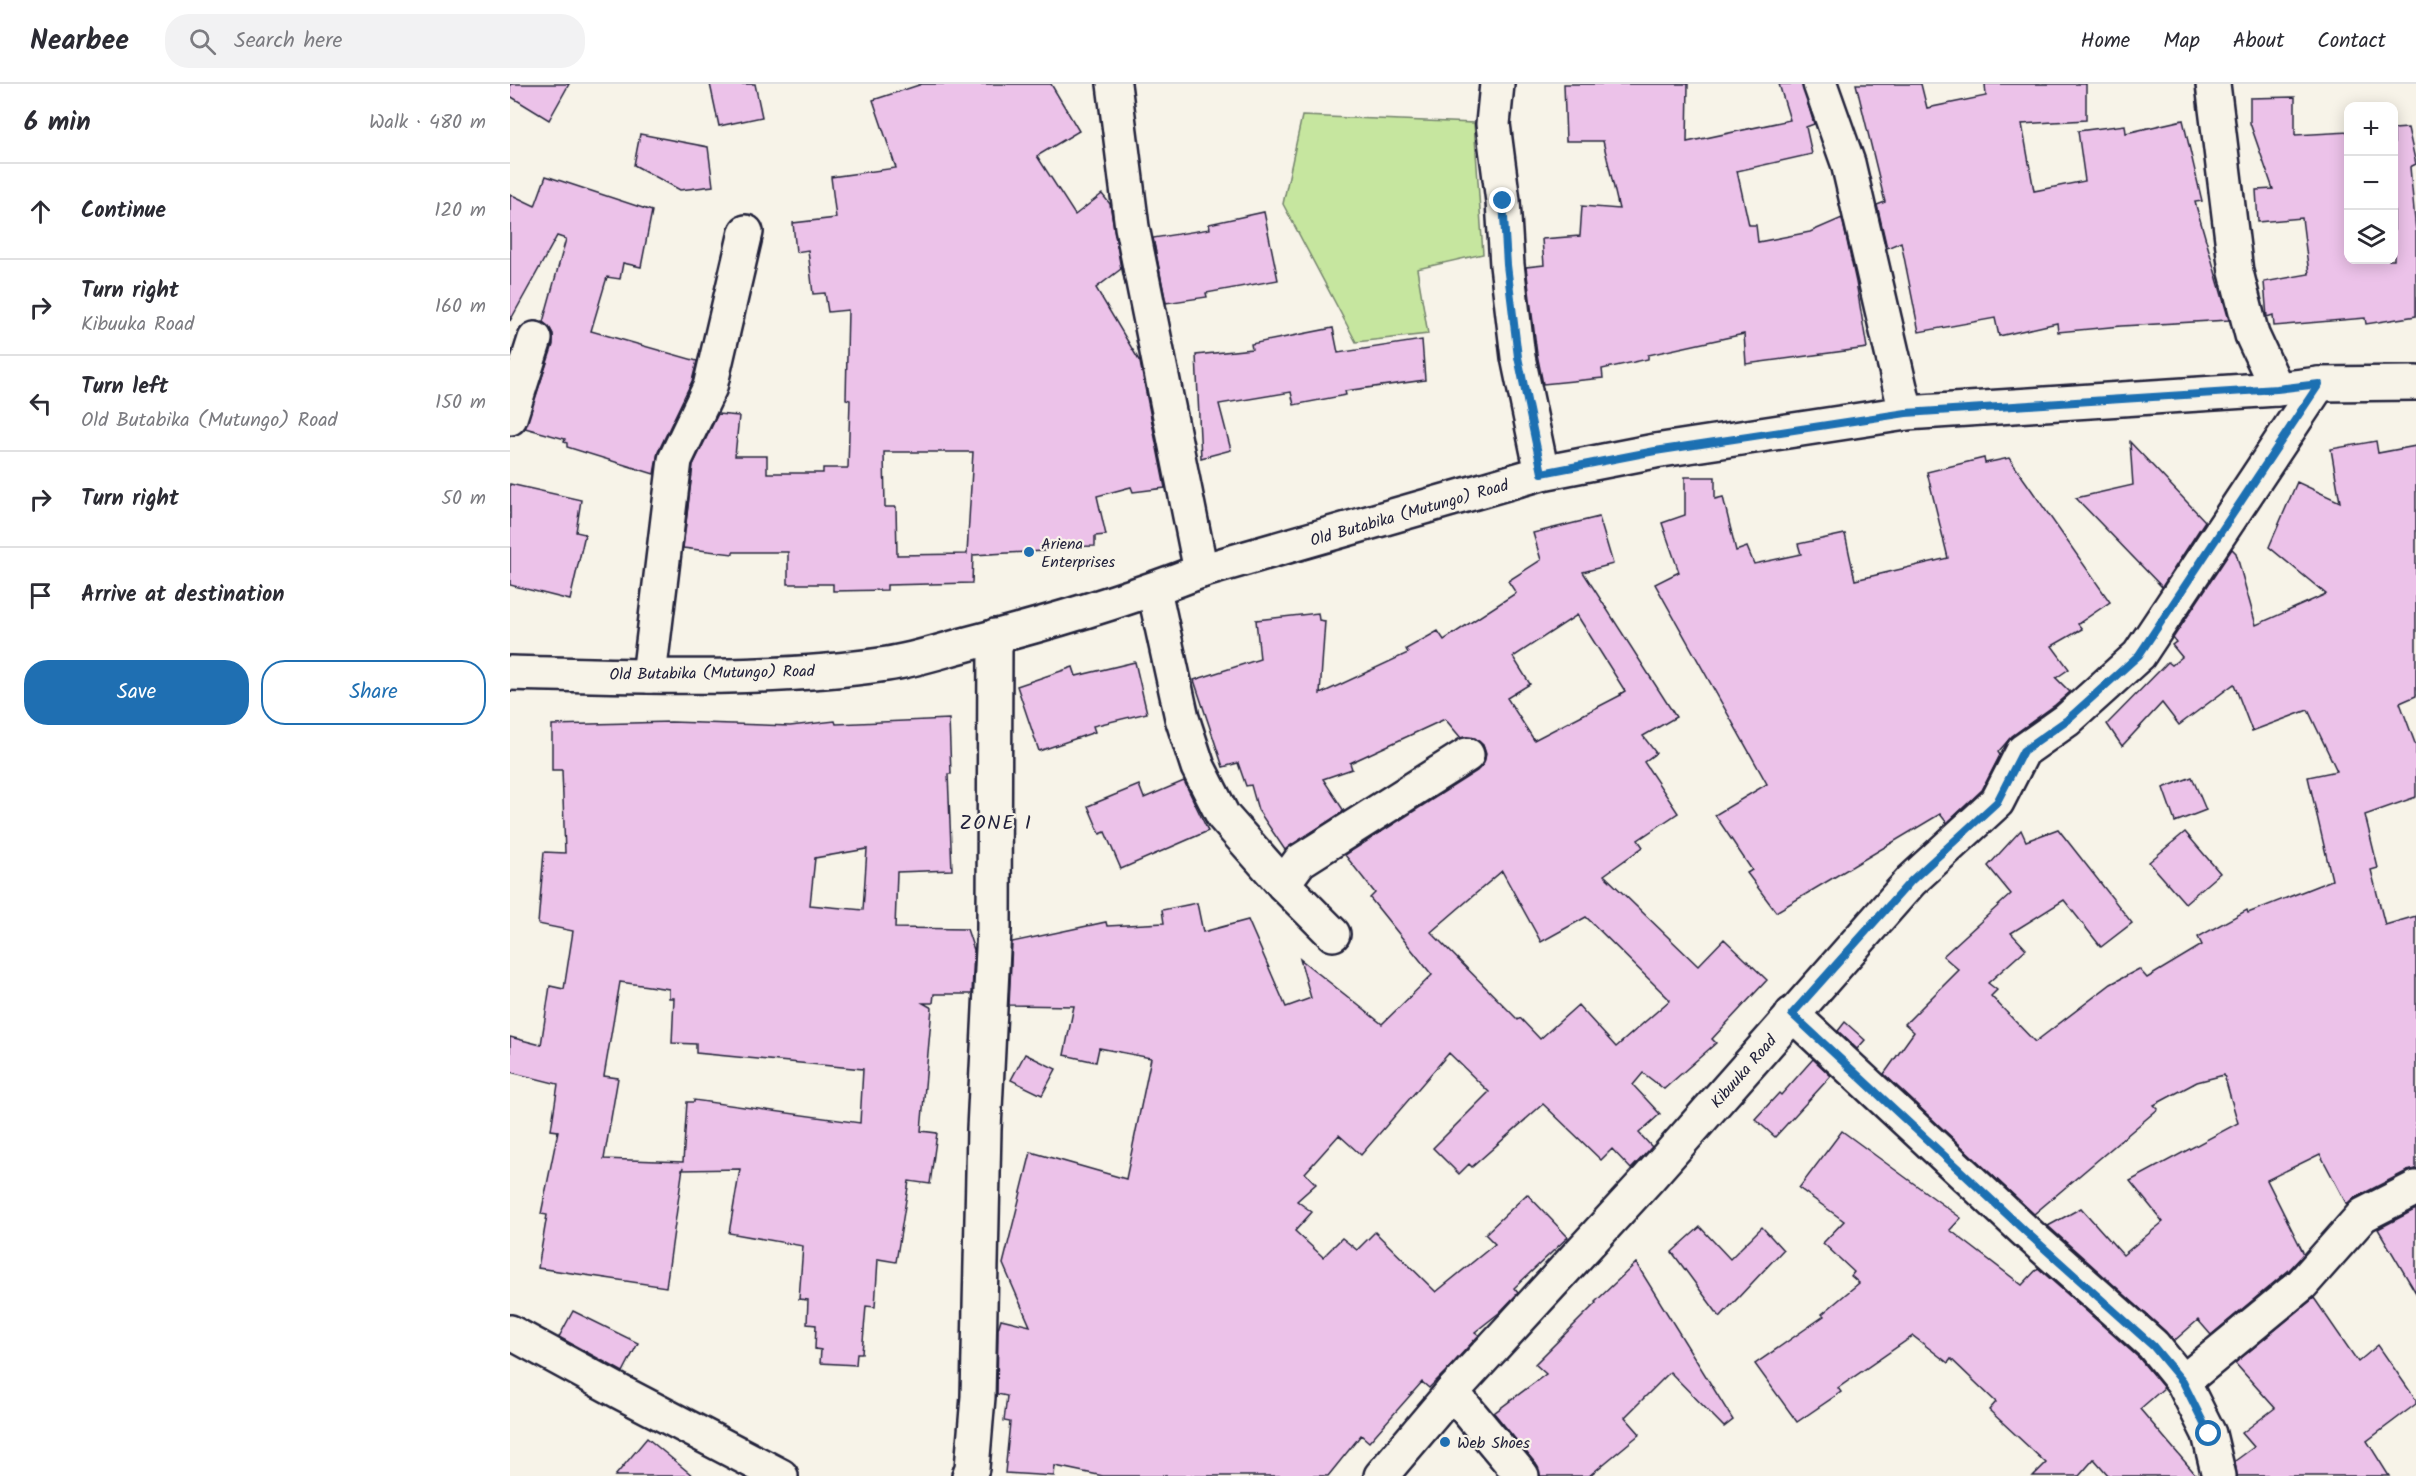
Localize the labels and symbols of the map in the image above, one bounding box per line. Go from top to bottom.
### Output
route end [1489,187,1515,213]
street label: Old Butabika (Mutungo) Road [1307,473,1512,554]
place label: Ariena Enterprises [1041,532,1115,575]
marker: Ariena Enterprises [1022,545,1036,559]
street label: Old Butabika (Mutungo) Road [609,659,816,688]
district label: ZONE I [959,808,1033,840]
street label: Kibuuka Road [1705,1029,1784,1114]
route start [2195,1420,2221,1446]
place label: Web Shoes [1457,1431,1530,1456]
marker: Web Shoes [1438,1435,1452,1449]

